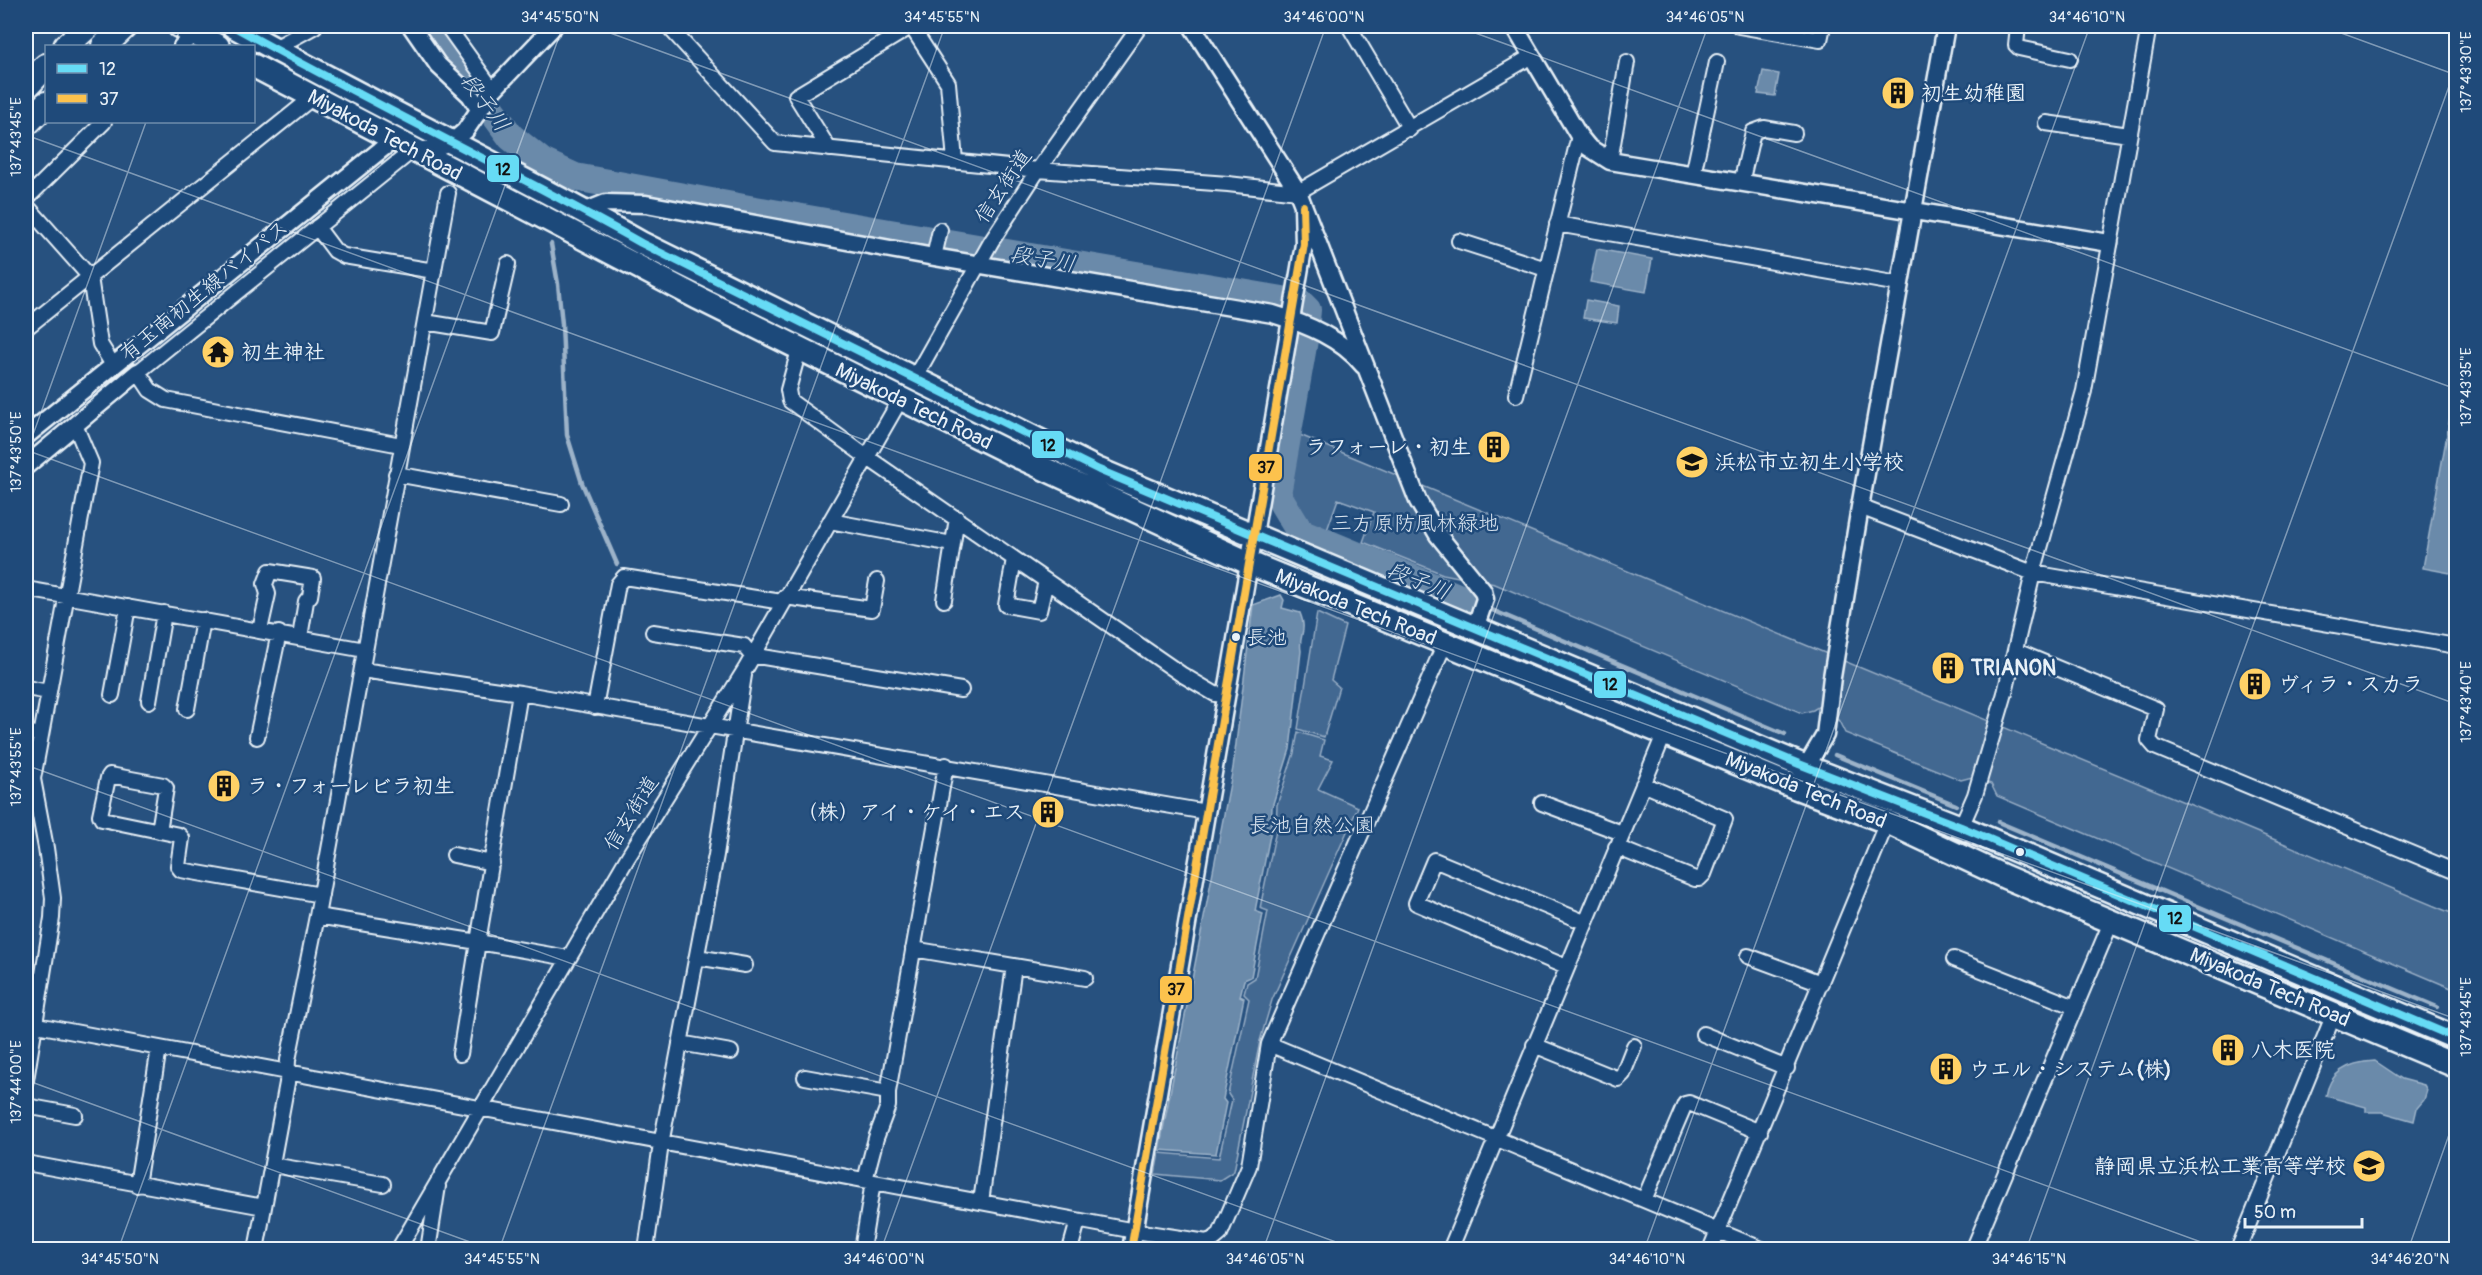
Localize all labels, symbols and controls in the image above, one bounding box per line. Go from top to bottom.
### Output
text: 34°45'50"N [521,8,599,27]
text: 34°45'55"N [904,8,980,27]
text: 34°46'00"N [1284,8,1364,27]
text: 34°46'05"N [1666,8,1744,27]
text: 34°46'10"N [2049,8,2125,27]
text: 137°43'30"E [2457,31,2476,113]
legend [45,45,255,123]
text: 12 [99,58,116,81]
water label: 段子川 [454,68,516,138]
building icon: 初生幼稚園 [1880,75,1916,111]
place label: 初生幼稚園 [1921,80,2026,107]
street label: Miyakoda Tech Road [303,83,467,188]
text: 37 [99,88,119,111]
text: 137°43'45"E [7,97,26,177]
street label: 信玄街道 [969,144,1038,229]
line badge: 12 [486,154,520,183]
text: 12 [495,160,511,180]
street label: 有玉南初生線バイパス [114,214,294,367]
water label: 段子川 [1008,239,1078,279]
temple icon: 初生神社 [200,334,236,370]
place label: 初生神社 [241,339,325,366]
text: 137°43'35"E [2457,347,2476,427]
street label: Miyakoda Tech Road [831,357,997,456]
text: 137°43'50"E [7,411,26,493]
building icon: ラフォーレ・初生 [1476,429,1512,465]
line badge: 12 [1031,430,1065,459]
place label: ラフォーレ・初生 [1306,434,1471,461]
text: 12 [1040,436,1056,456]
school or university icon: 浜松市立初生小学校 [1674,444,1710,480]
place label: 浜松市立初生小学校 [1715,449,1904,476]
line badge: 37 [1248,453,1283,482]
text: 37 [1257,458,1275,478]
park label: 三方原防風林緑地 [1331,510,1499,537]
water label: 段子川 [1383,556,1454,606]
street label: Miyakoda Tech Road [1271,563,1440,652]
place label: 長池 [1247,625,1287,650]
marker: 長池 [1230,631,1242,643]
building icon: TRIANON [1930,650,1966,686]
place label: TRIANON [1970,655,2056,682]
text: 137°43'40"E [2457,661,2476,743]
building icon: ヴィラ・スカラ [2237,666,2273,702]
line badge: 12 [1593,670,1627,699]
place label: ヴィラ・スカラ [2278,671,2423,698]
text: 12 [1602,675,1618,695]
text: 137°43'55"E [7,727,26,806]
street label: Miyakoda Tech Road [1721,746,1890,835]
building icon: ラ・フォーレビラ初生 [206,768,242,804]
street label: 信玄街道 [598,770,665,856]
place label: ラ・フォーレビラ初生 [247,773,454,800]
building icon: （株）アイ・ケイ・エス [1030,794,1066,830]
place label: （株）アイ・ケイ・エス [797,799,1025,826]
park label: 長池自然公園 [1249,812,1375,839]
unlabelled marker [2014,846,2026,858]
line badge: 12 [2158,904,2192,933]
text: 12 [2167,909,2183,929]
street label: Miyakoda Tech Road [2186,942,2354,1033]
line badge: 37 [1159,975,1193,1004]
text: 137°43'45"E [2457,977,2476,1057]
text: 37 [1167,980,1185,1000]
building icon: 八木医院 [2210,1032,2246,1068]
place label: 八木医院 [2251,1037,2335,1064]
text: 137°44'00"E [7,1040,26,1124]
building icon: ウエル・システム(株) [1928,1051,1964,1087]
place label: ウエル・システム(株) [1969,1056,2172,1083]
school or university icon: 静岡県立浜松工業高等学校 [2351,1148,2387,1184]
place label: 静岡県立浜松工業高等学校 [2094,1153,2346,1180]
scale bar [2245,1191,2362,1229]
text: 50 m [2254,1201,2296,1224]
text: 34°45'50"N [81,1250,159,1269]
text: 34°45'55"N [464,1250,540,1269]
text: 34°46'00"N [844,1250,924,1269]
text: 34°46'05"N [1226,1250,1304,1269]
text: 34°46'10"N [1609,1250,1685,1269]
text: 34°46'15"N [1992,1250,2066,1269]
text: 34°46'20"N [2371,1250,2449,1269]

